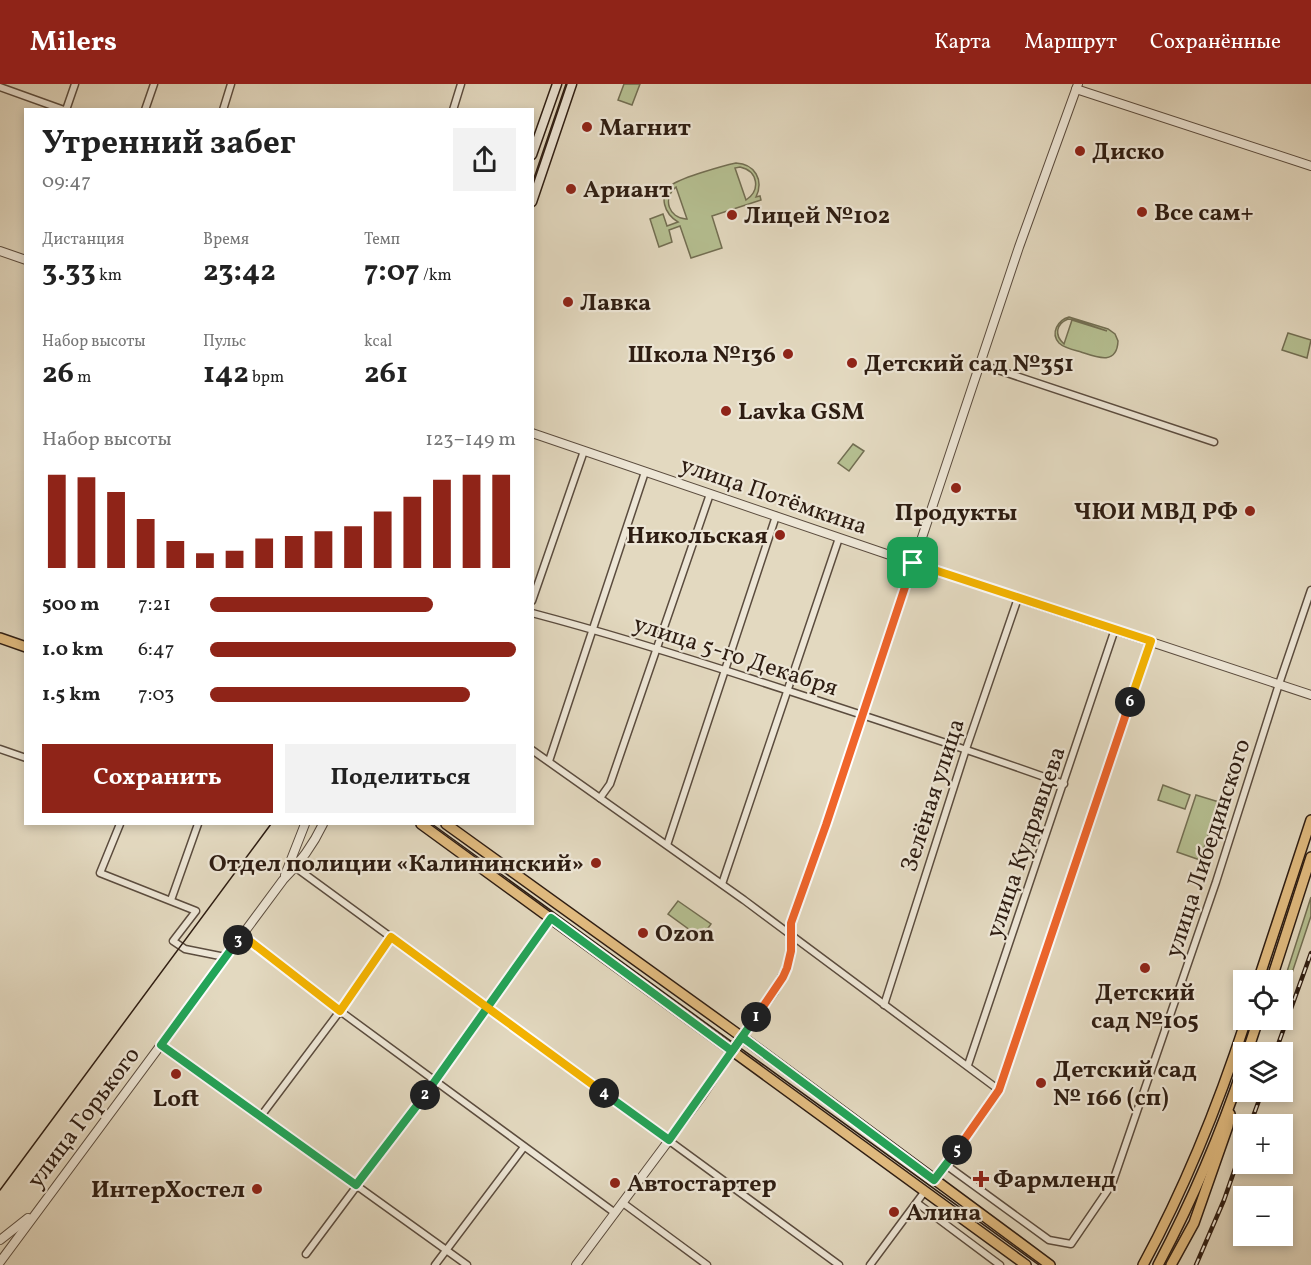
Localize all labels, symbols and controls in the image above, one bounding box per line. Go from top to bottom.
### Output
text: Milers [30,23,117,62]
text: Карта [934,28,991,57]
text: Маршрут [1024,28,1117,57]
text: Сохранённые [1150,28,1281,57]
place label: Магнит [599,112,691,146]
marker: Магнит [580,120,594,134]
text: Утренний забег [42,122,296,168]
button: share [453,128,516,191]
place label: Диско [1092,136,1165,170]
marker: Диско [1073,144,1087,158]
text: 09:47 [42,168,91,196]
place label: Ариант [583,174,672,208]
marker: Ариант [564,182,578,196]
place label: Все сам+ [1154,197,1254,231]
place label: Лицей №102 [744,200,890,234]
marker: Все сам+ [1135,205,1149,219]
marker: Лицей №102 [725,208,739,222]
text: Дистанция [42,229,124,251]
text: Время [203,229,249,251]
text: Темп [364,229,400,251]
text: 3.33 [42,251,96,293]
text: 23:42 [203,251,276,293]
text: 7:07 [364,251,420,293]
text: km [96,265,122,287]
text: /km [420,265,452,287]
place label: Лавка [580,287,651,321]
marker: Лавка [561,295,575,309]
text: Набор высоты [42,331,146,353]
text: Пульс [203,331,246,353]
text: kcal [364,331,392,353]
place label: Школа №136 [628,339,776,373]
marker: Школа №136 [781,347,795,361]
place label: Детский сад №351 [864,348,1074,382]
text: 26 [42,353,74,395]
text: 142 [203,353,249,395]
text: 261 [364,353,408,395]
marker: Детский сад №351 [845,356,859,370]
text: m [74,367,91,389]
text: bpm [249,367,284,389]
place label: Lavka GSM [738,396,864,430]
marker: Lavka GSM [719,404,733,418]
text: Набор высоты [42,426,172,454]
text: 123–149 m [425,426,516,454]
street label: улица Потёмкина [675,449,871,545]
marker: Продукты [949,481,963,495]
place label: ЧЮИ МВД РФ [1074,496,1238,530]
place label: Продукты [895,497,1017,531]
marker: ЧЮИ МВД РФ [1243,504,1257,518]
place label: Никольская [626,520,768,554]
marker: Никольская [773,528,787,542]
pin [887,537,938,588]
icon: arrive [896,546,929,579]
text: 500 m [42,591,100,619]
text: 7:21 [138,591,171,619]
street label: улица 5-го Декабря [629,608,842,706]
text: 1.0 km [42,636,104,664]
text: 6:47 [138,636,174,664]
text: 1.5 km [42,681,101,709]
text: 7:03 [138,681,174,709]
pin: 6 [1115,687,1145,717]
text: 6 [1126,691,1134,713]
street label: Зелёная улица [893,715,975,877]
street label: улица Либединского [1157,735,1260,962]
street label: улица Кудрявцева [978,742,1076,943]
button: Сохранить [42,744,273,813]
button: Поделиться [285,744,516,813]
place label: Отдел полиции «Калининский» [209,848,584,882]
marker: Отдел полиции «Калининский» [589,856,603,870]
place label: Ozon [655,918,715,952]
pin: 3 [223,925,253,955]
marker: Ozon [636,926,650,940]
text: 3 [234,929,242,951]
marker: Детский сад №105 [1138,961,1152,975]
map controls [1233,970,1293,1246]
button: locate [1233,970,1293,1030]
place label: Детский сад №105 [1091,977,1199,1039]
pin: 1 [741,1002,771,1032]
text: 1 [753,1006,759,1028]
street label: улица Горького [20,1040,149,1196]
button: layers [1233,1042,1293,1102]
place label: Детский сад № 166 (сп) [1053,1054,1197,1116]
marker: Loft [169,1067,183,1081]
marker: Детский сад № 166 (сп) [1034,1076,1048,1090]
pin: 4 [589,1078,619,1108]
pin: 2 [410,1080,440,1110]
text: 4 [599,1082,609,1104]
place label: Loft [153,1083,199,1117]
text: 2 [421,1084,429,1106]
button: + [1233,1114,1293,1174]
pin: 5 [942,1135,972,1165]
text: 5 [953,1139,961,1161]
place label: Фармленд [993,1164,1116,1198]
place label: Автостартер [627,1168,777,1202]
marker: Фармленд [974,1172,988,1186]
place label: ИнтерХостел [91,1174,245,1208]
marker: Автостартер [608,1176,622,1190]
marker: ИнтерХостел [250,1182,264,1196]
button: − [1233,1186,1293,1246]
place label: Алина [906,1197,981,1231]
marker: Алина [887,1205,901,1219]

